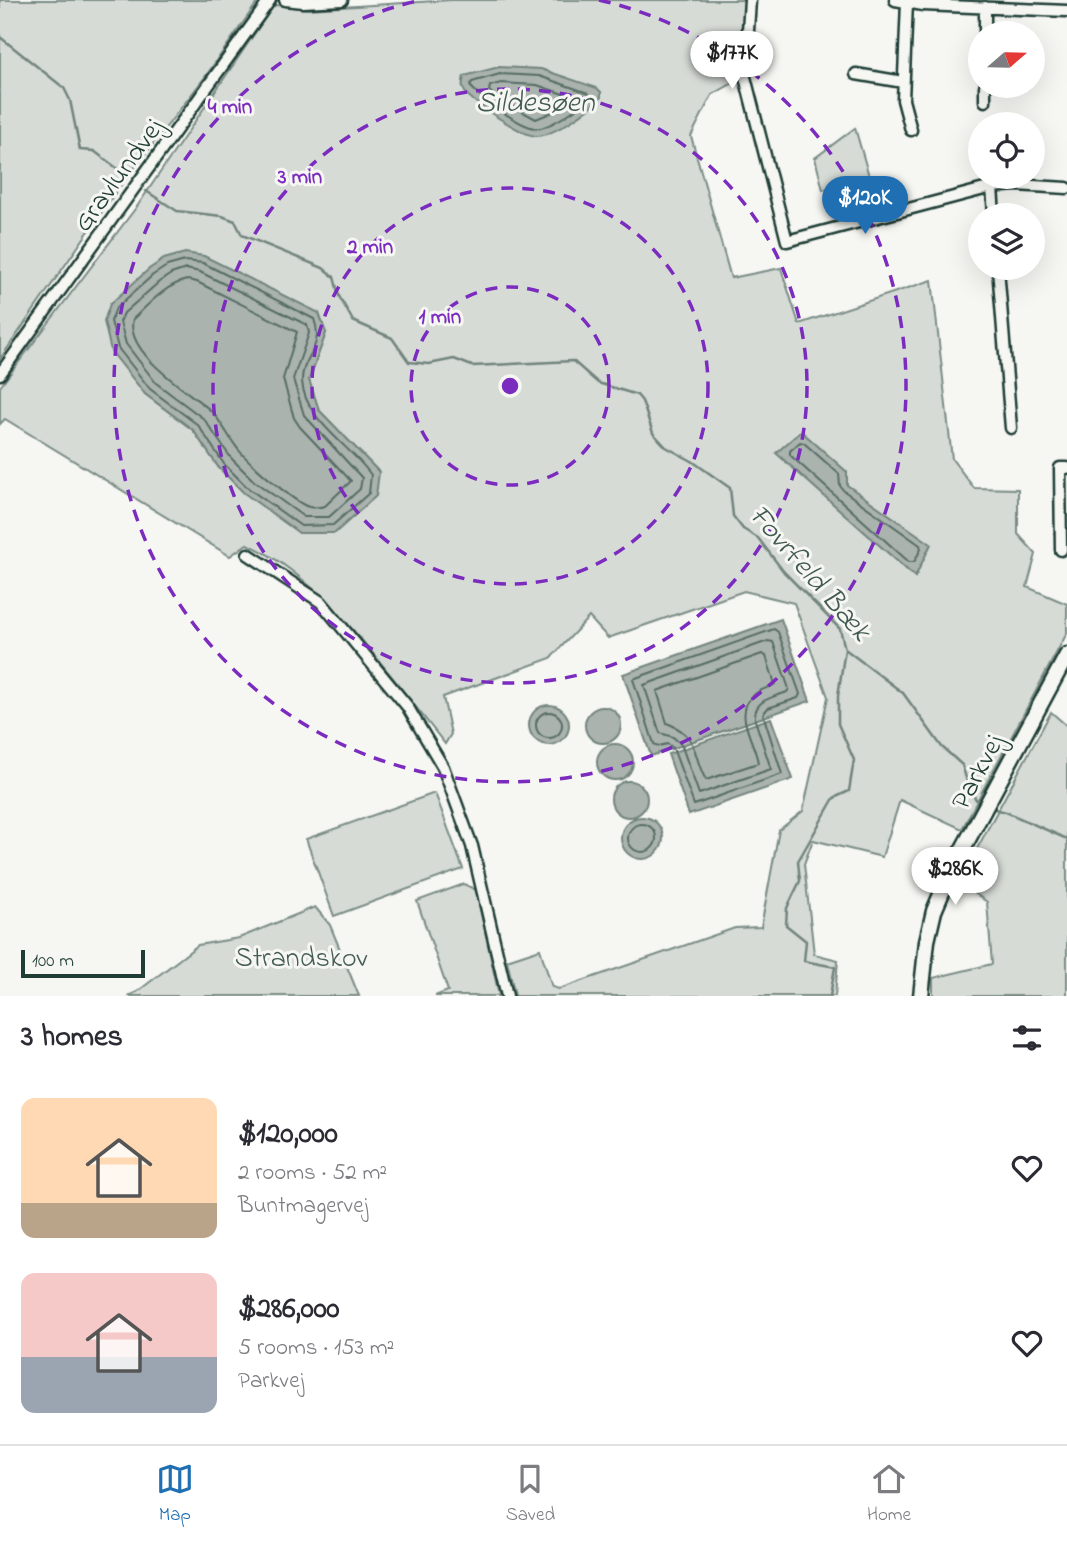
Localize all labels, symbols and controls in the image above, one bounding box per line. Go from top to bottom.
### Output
north arrow [968,21,1045,98]
map controls [968,21,1045,280]
pin: $177K [683,32,781,91]
text: $177K [706,37,758,70]
water label: Sildesøen [475,82,596,126]
text: 4 min [208,93,252,123]
street label: Gravlundvej [64,109,176,242]
button: locate [968,112,1045,189]
text: 3 min [277,163,322,193]
pin: $120K [816,176,914,236]
text: $120K [838,182,892,215]
button: layers [968,203,1045,280]
text: 2 min [346,233,393,263]
text: 1 min [419,303,461,333]
centre of rings [498,374,522,398]
water label: Fovrfeld Bæk [737,496,882,653]
street label: Parkvej [942,726,1017,818]
pin: $286K [906,848,1004,907]
text: $286K [927,853,983,886]
park label: Strandskov [235,939,367,980]
scale bar [21,947,145,979]
text: 100 m [32,948,74,975]
text: 3 homes [21,1016,123,1060]
icon: filters [1008,1019,1046,1057]
text: $120,000 [238,1113,338,1157]
icon: home [77,1126,161,1210]
icon: heart [1008,1149,1046,1187]
text: 2 rooms · 52 m² [238,1157,387,1190]
text: Buntmagervej [238,1190,368,1223]
text: $286,000 [238,1288,340,1332]
icon: home [77,1301,161,1385]
icon: heart [1008,1324,1046,1362]
text: 5 rooms · 153 m² [238,1332,394,1365]
text: Parkvej [238,1365,304,1398]
tab: Map [156,1460,194,1529]
tab: Saved [506,1460,555,1529]
tab: Home [867,1460,911,1529]

